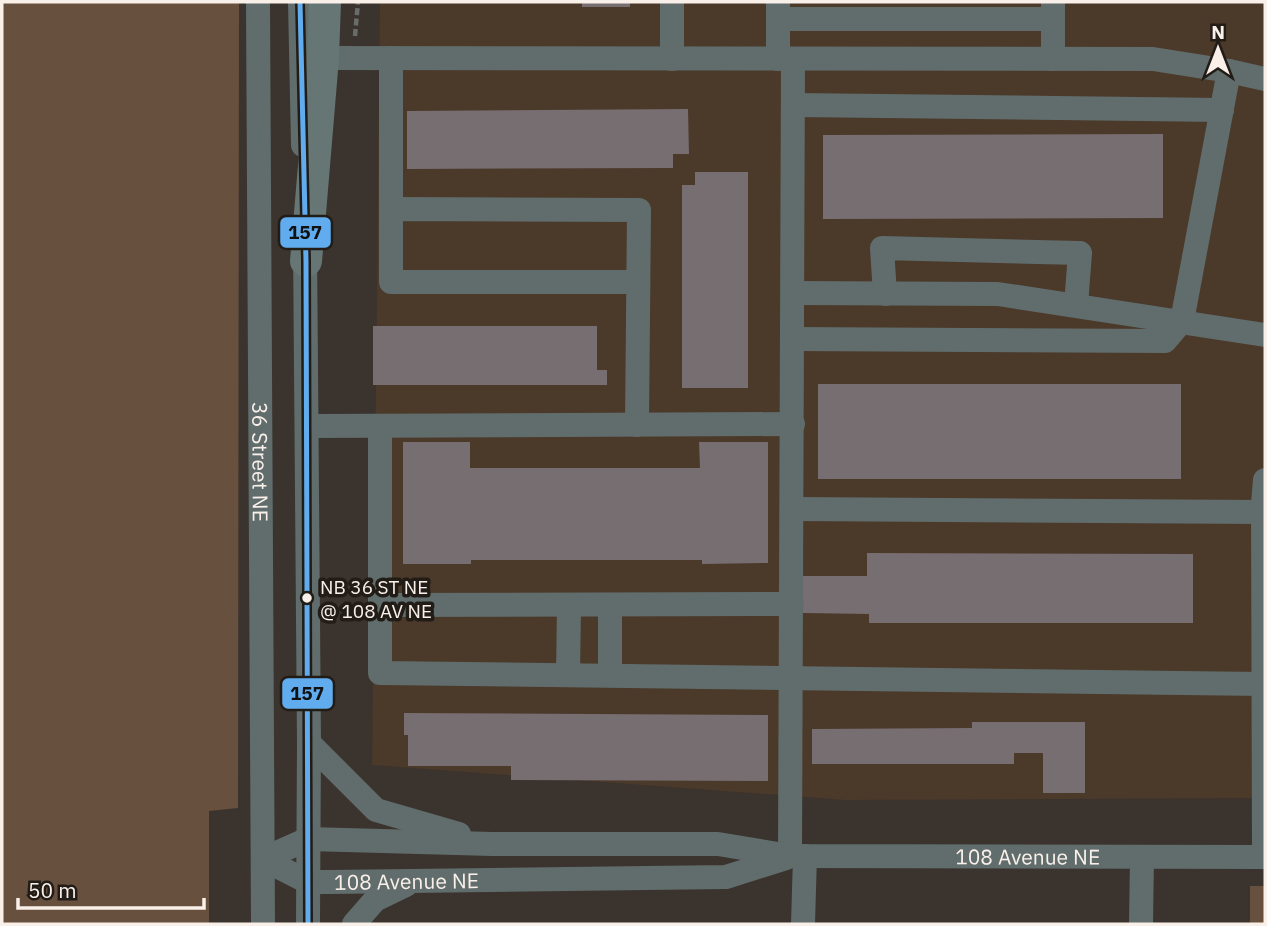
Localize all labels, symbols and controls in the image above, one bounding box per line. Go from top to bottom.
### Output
north arrow [1183,14,1253,84]
text: N [1211,20,1225,44]
line badge: 157 [279,216,332,249]
text: 157 [288,220,322,244]
street label: 36 Street NE [246,402,275,522]
place label: NB 36 ST NE @ 108 AV NE [320,575,432,623]
marker: NB 36 ST NE @ 108 AV NE [300,591,314,605]
line badge: 157 [281,677,334,710]
text: 157 [290,681,324,705]
street label: 108 Avenue NE [955,842,1100,871]
scale bar [18,866,203,910]
street label: 108 Avenue NE [334,866,479,896]
text: 50 m [28,876,77,904]

